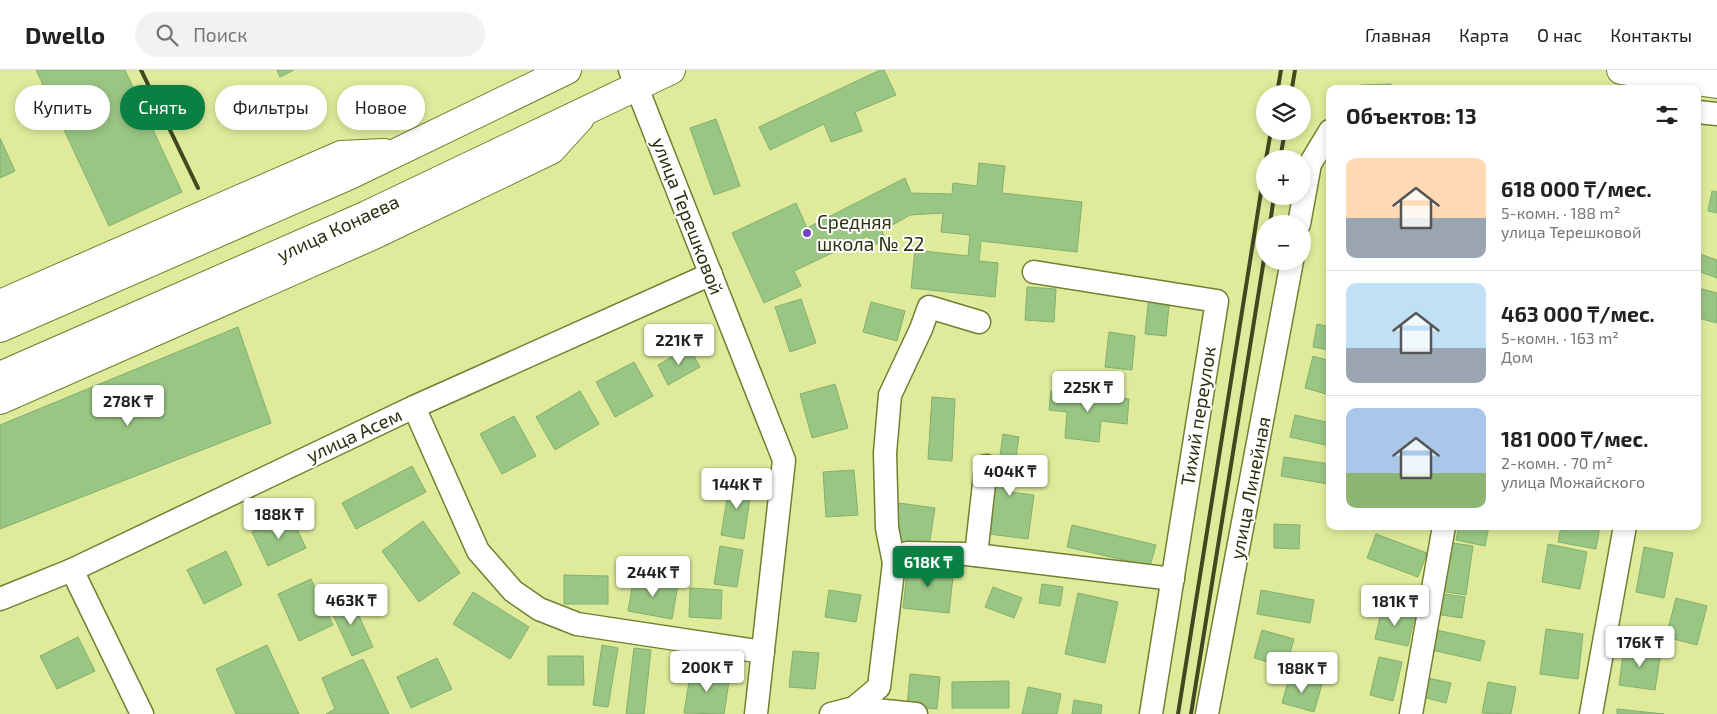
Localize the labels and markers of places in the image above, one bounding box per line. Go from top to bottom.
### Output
place label: Средняя школа № 22 [817,210,924,255]
marker: Средняя школа № 22 [801,227,813,239]
pin: 221K ₸ [638,324,720,366]
pin: 225K ₸ [1047,370,1129,413]
pin: 278K ₸ [87,384,169,427]
pin: 404K ₸ [969,454,1051,497]
pin: 144K ₸ [696,468,778,510]
pin: 188K ₸ [238,498,320,540]
pin: 618K ₸ [887,546,969,588]
pin: 244K ₸ [612,556,694,598]
pin: 463K ₸ [310,584,392,626]
pin: 181K ₸ [1354,584,1436,627]
pin: 176K ₸ [1599,626,1681,668]
pin: 200K ₸ [666,650,748,693]
pin: 188K ₸ [1261,652,1343,694]

